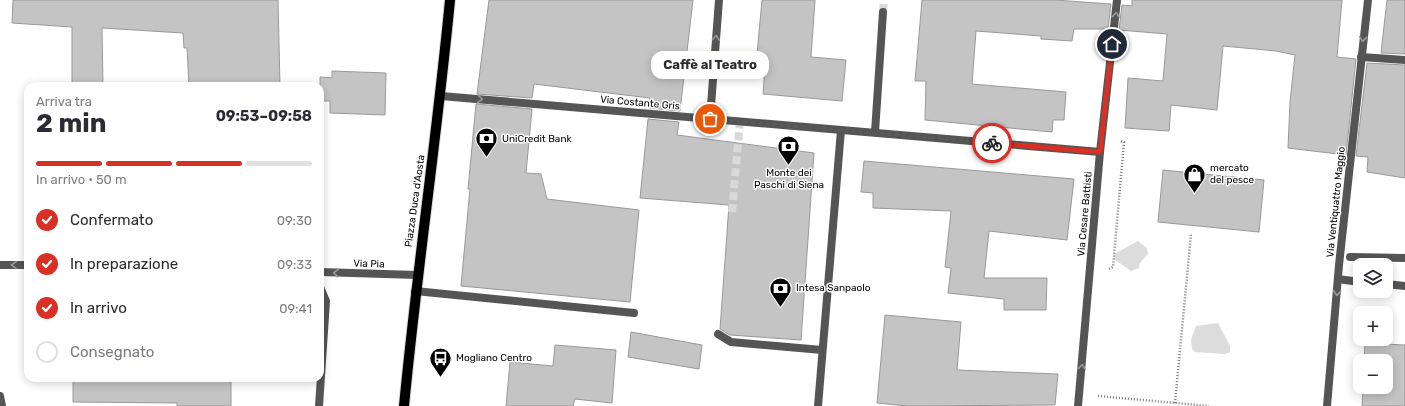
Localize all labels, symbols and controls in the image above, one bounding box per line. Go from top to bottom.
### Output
one-way arrow [1111,12,1120,18]
pin [1095,27,1129,61]
icon: home [1101,33,1123,55]
one-way arrow [712,35,721,41]
one-way arrow [1359,36,1368,42]
callout: Caffè al Teatro [651,51,769,79]
text: Caffè al Teatro [663,57,757,72]
text: Arriva tra [36,94,92,109]
street label: Via Costante Gris [600,94,680,112]
one-way arrow [477,95,483,104]
pin [693,102,727,136]
text: 09:53–09:58 [216,107,312,125]
text: 2 min [36,108,106,139]
icon: bag [699,108,721,130]
courier [972,123,1012,163]
bank icon: UniCredit Bank [473,126,499,159]
icon: bike [981,132,1003,154]
place label: UniCredit Bank [502,133,572,145]
bank icon: Monte dei Paschi di Siena [776,134,802,167]
street label: Via Ventiquattro Maggio [1324,146,1348,258]
street label: Piazza Duca d'Aosta [403,154,427,248]
shop icon: mercato del pesce [1182,161,1208,194]
place label: mercato del pesce [1210,162,1255,186]
place label: Monte dei Paschi di Siena [754,167,824,191]
street label: Via Cesare Battisti [1075,171,1095,257]
text: In arrivo · 50 m [36,172,127,187]
icon: check [36,209,58,231]
text: Confermato [70,211,153,229]
text: 09:30 [277,213,312,228]
icon: check [36,253,58,275]
text: In preparazione [70,255,178,273]
text: 09:33 [277,257,312,272]
street label: Via Pia [353,257,385,271]
map controls [1353,258,1393,394]
button: layers [1353,258,1393,298]
one-way arrow [11,261,17,269]
one-way arrow [333,268,339,277]
bank icon: Intesa Sanpaolo [768,275,794,308]
place label: Intesa Sanpaolo [796,282,871,294]
one-way arrow [1332,290,1341,296]
icon: check [36,297,58,319]
text: In arrivo [70,299,127,317]
text: 09:41 [279,301,312,316]
button: + [1353,306,1393,346]
text: Consegnato [70,343,154,361]
bus stop icon: Mogliano Centro [427,345,453,378]
place label: Mogliano Centro [456,352,532,364]
button: − [1353,354,1393,394]
one-way arrow [1077,364,1086,370]

